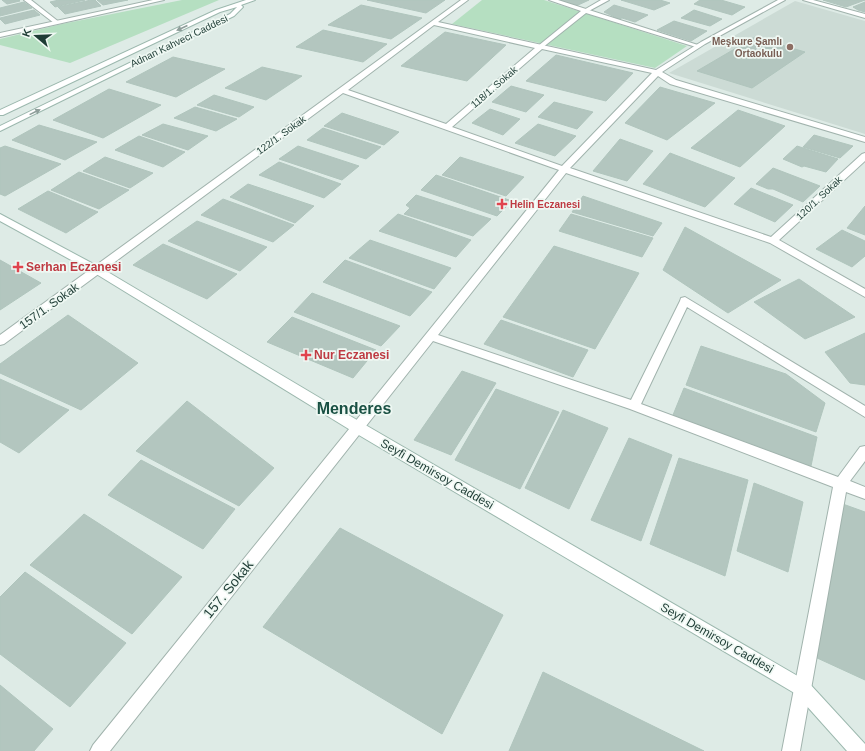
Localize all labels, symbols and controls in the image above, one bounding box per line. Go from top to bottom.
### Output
street label: Adnan Kahveci Caddesi [129,13,229,69]
north arrow [16,16,56,56]
one-way arrow [176,25,188,31]
text: K [20,27,34,38]
place label: Meşkure Şamlı Ortaokulu [712,36,782,59]
marker: Meşkure Şamlı Ortaokulu [785,42,795,52]
street label: 118/1. Sokak [469,63,520,110]
one-way arrow [29,109,41,115]
street label: 122/1. Sokak [254,113,309,157]
street label: 120/1. Sokak [794,173,845,222]
marker: Helin Eczanesi [497,199,507,209]
place label: Helin Eczanesi [510,199,580,210]
place label: Serhan Eczanesi [26,260,121,274]
marker: Serhan Eczanesi [13,262,23,272]
street label: 157/1. Sokak [17,279,82,332]
place label: Nur Eczanesi [314,348,389,362]
marker: Nur Eczanesi [301,350,311,360]
district label: Menderes [317,400,391,417]
street label: Seyfi Demirsoy Caddesi [378,436,496,512]
street label: 157. Sokak [200,556,257,621]
street label: Seyfi Demirsoy Caddesi [658,600,776,676]

